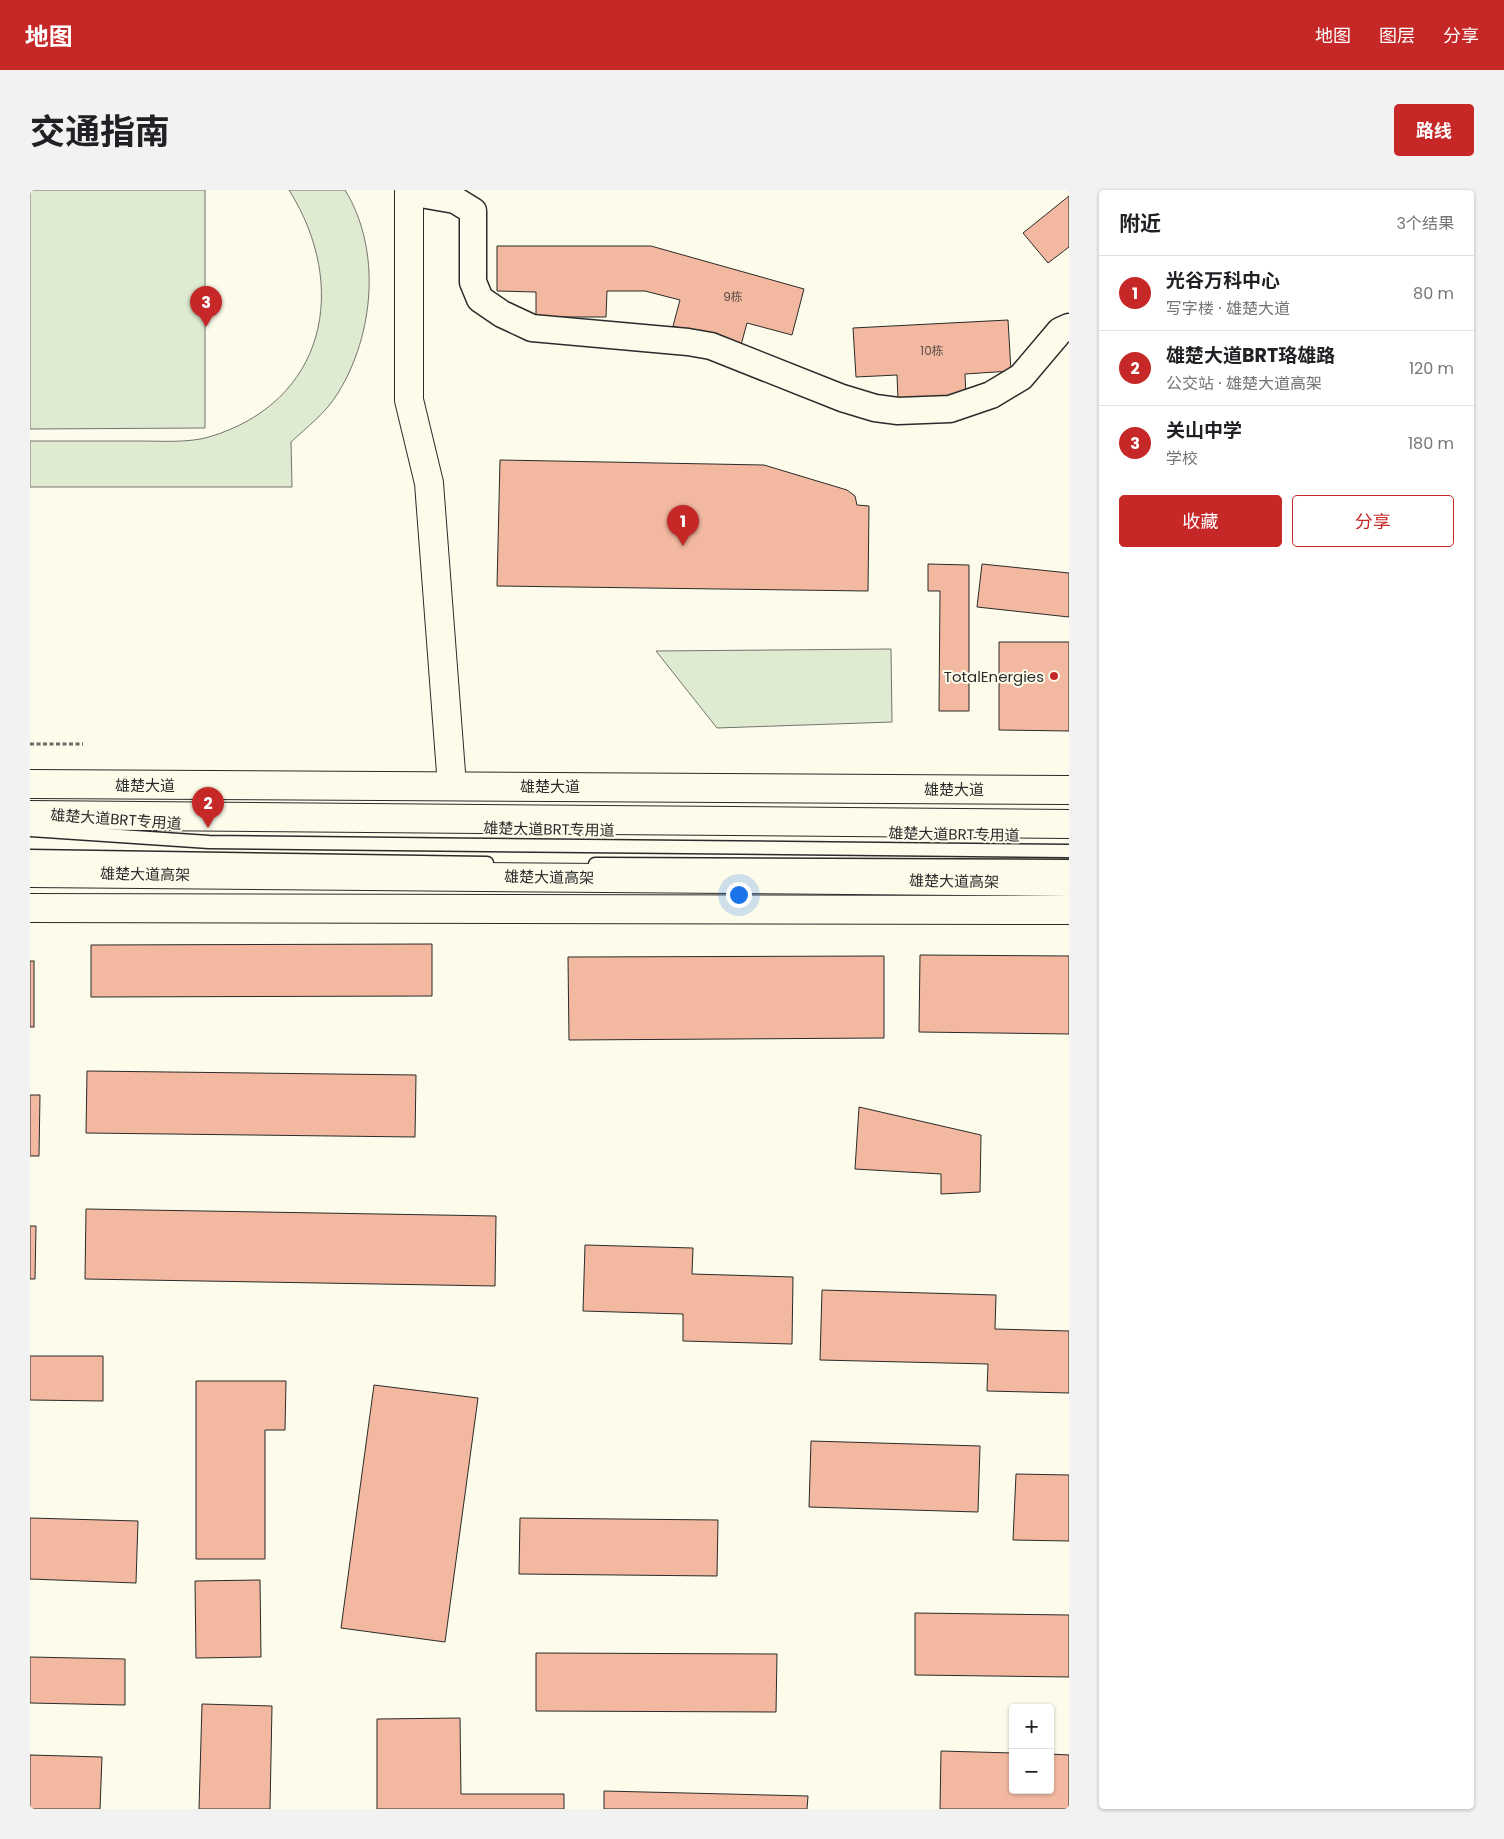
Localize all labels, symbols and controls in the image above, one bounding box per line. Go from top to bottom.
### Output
text: 地图 [25,20,73,53]
text: 地图 [1315,23,1351,48]
text: 图层 [1379,23,1415,48]
text: 分享 [1443,23,1479,48]
button: 路线 [1394,104,1474,156]
text: 交通指南 [30,107,170,156]
text: 附近 [1119,209,1161,238]
text: 3个结果 [1397,212,1454,235]
text: 光谷万科中心 [1166,267,1280,294]
text: 1 [1132,282,1138,305]
text: 80 m [1413,282,1454,305]
pin: 3 [190,286,222,327]
house number: 9栋 [723,288,743,305]
text: 写字楼 · 雄楚大道 [1166,297,1290,320]
house number: 10栋 [920,342,944,359]
text: 雄楚大道BRT珞雄路 [1166,342,1335,369]
text: 2 [1130,357,1140,380]
text: 120 m [1409,357,1454,380]
text: 公交站 · 雄楚大道高架 [1166,372,1322,395]
text: 关山中学 [1166,417,1242,444]
text: 3 [1130,432,1140,455]
text: 180 m [1408,432,1454,455]
text: 学校 [1166,447,1198,470]
button: 收藏 [1119,495,1282,547]
button: 分享 [1292,495,1454,547]
pin: 1 [667,505,699,546]
place label: TotalEnergies [944,666,1044,687]
marker: TotalEnergies [1048,670,1060,682]
street label: 雄楚大道 [115,775,175,796]
street label: 雄楚大道 [520,776,580,797]
street label: 雄楚大道 [924,779,984,800]
pin: 2 [192,787,224,828]
street label: 雄楚大道BRT专用道 [50,804,182,834]
street label: 雄楚大道BRT专用道 [483,817,615,841]
street label: 雄楚大道BRT专用道 [888,822,1020,846]
street label: 雄楚大道高架 [100,863,190,885]
street label: 雄楚大道高架 [504,866,594,888]
street label: 雄楚大道高架 [909,870,999,892]
your location [726,882,752,908]
map controls [1009,1704,1054,1794]
button: + [1009,1704,1054,1749]
button: − [1009,1749,1054,1794]

